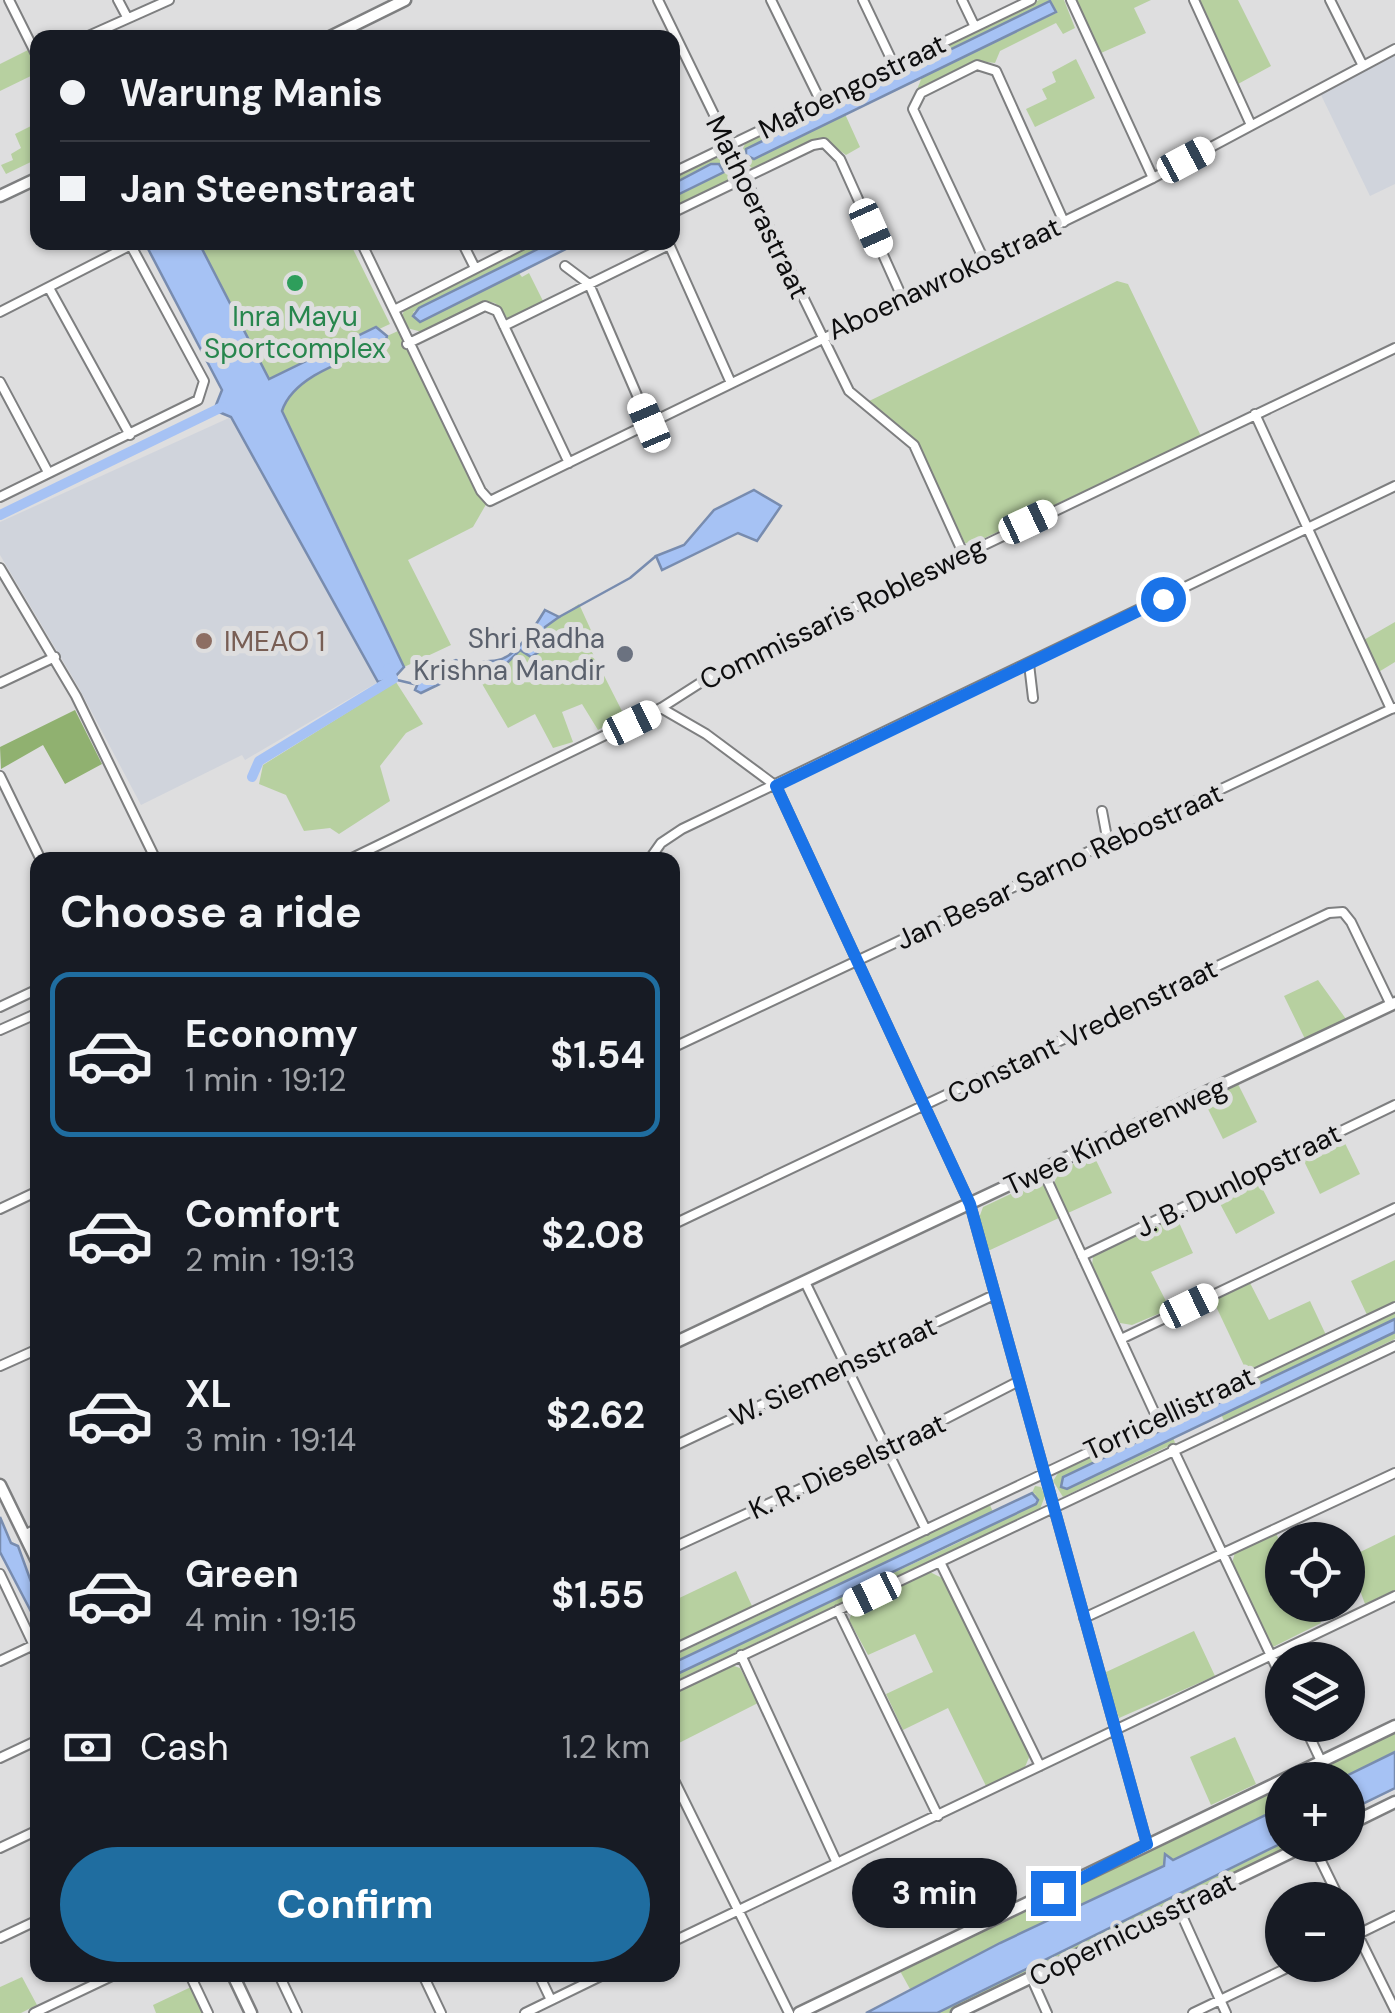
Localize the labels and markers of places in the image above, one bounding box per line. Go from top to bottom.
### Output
marker: Inra Mayu Sportcomplex [284,272,306,294]
place label: Inra Mayu Sportcomplex [204,298,386,367]
place label: Shri Radha Krishna Mandir [413,620,605,689]
place label: IMEAO 1 [224,623,325,660]
marker: IMEAO 1 [193,630,215,652]
marker: Shri Radha Krishna Mandir [614,643,636,665]

